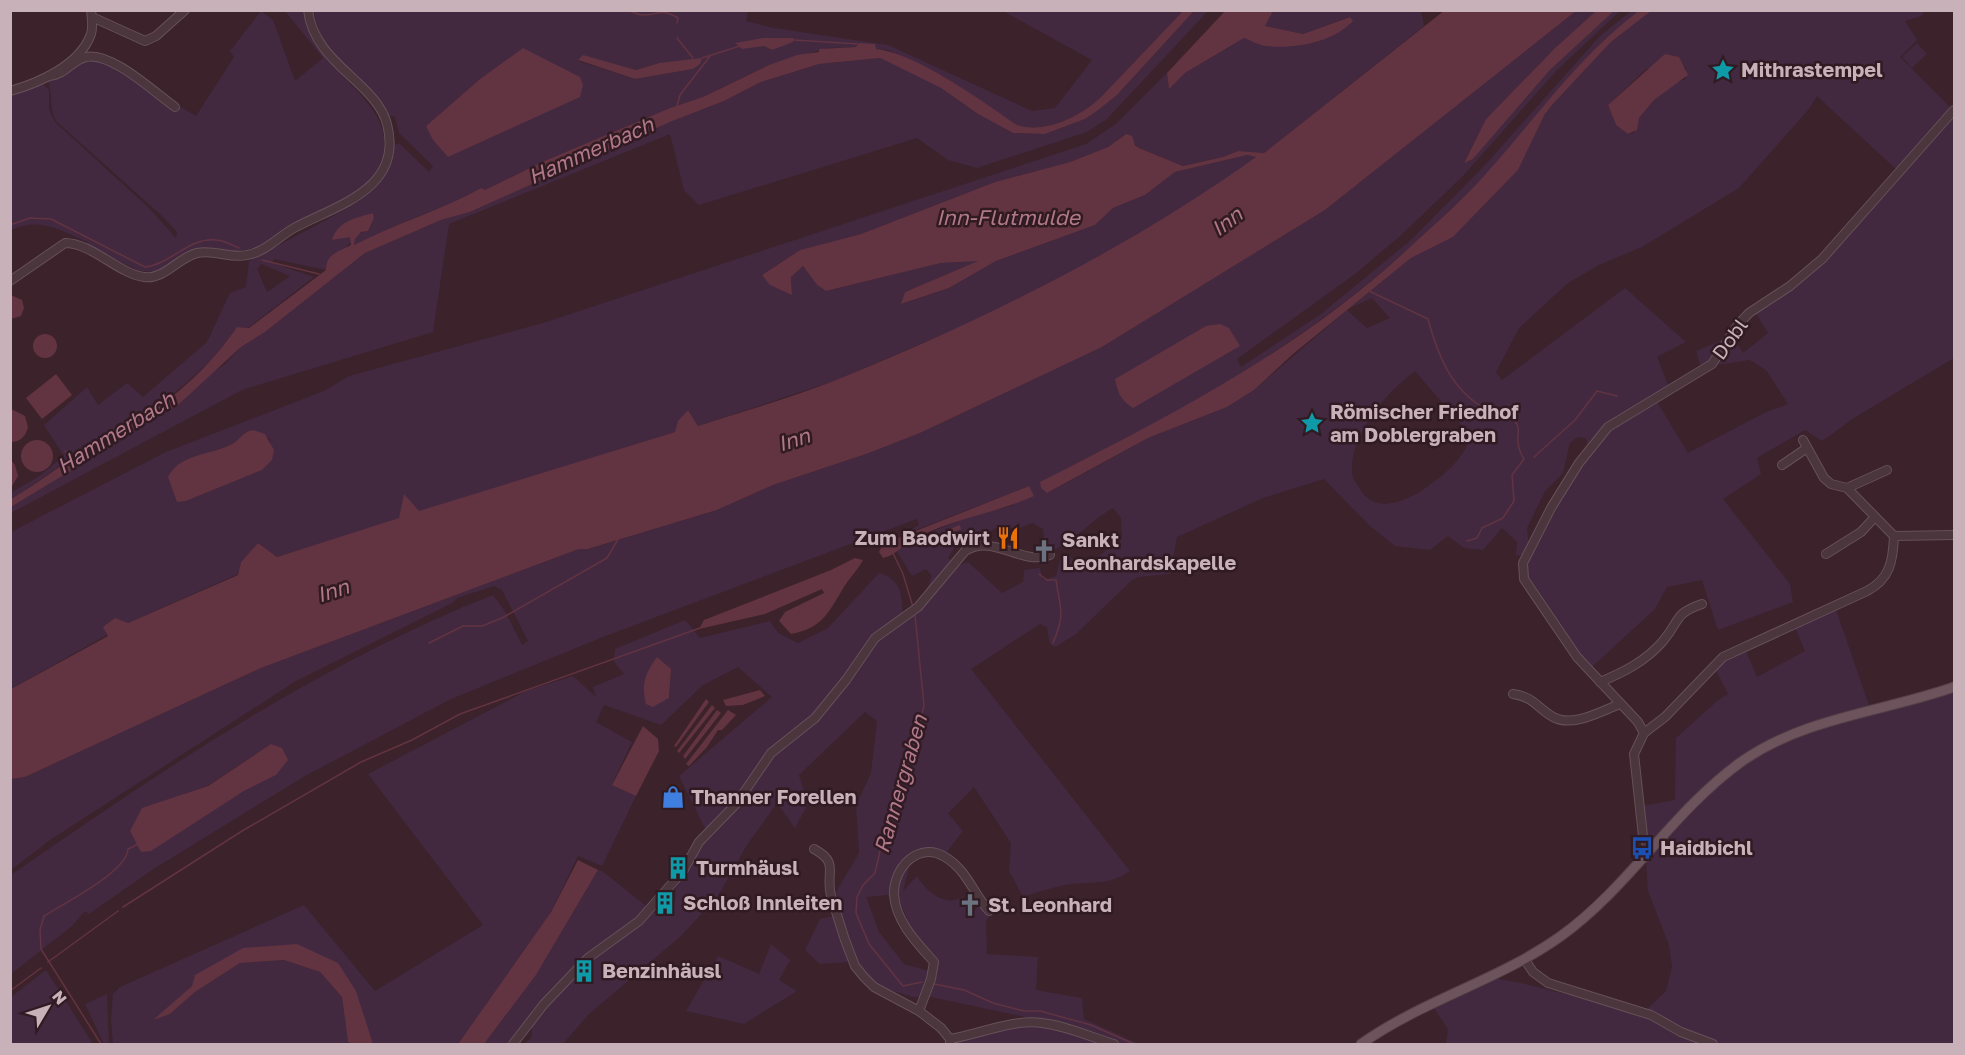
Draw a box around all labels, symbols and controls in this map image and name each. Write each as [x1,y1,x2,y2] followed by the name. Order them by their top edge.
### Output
[1710,57,1736,83] place icon: Mithrastempel
[1741,57,1883,81] place label: Mithrastempel
[524,110,658,189] water label: Hammerbach
[1206,200,1248,241] water label: Inn
[936,204,1082,230] water label: Inn-Flutmulde
[1706,313,1752,364] street label: Dobl
[52,385,180,479] water label: Hammerbach
[1330,399,1519,446] place label: Römischer Friedhof am Doblergraben
[1299,410,1325,436] place icon: Römischer Friedhof am Doblergraben
[774,421,814,456] water label: Inn
[855,525,990,549] place label: Zum Baodwirt
[995,525,1021,551] restaurant icon: Zum Baodwirt
[1062,527,1236,574] place label: Sankt Leonhardskapelle
[1031,538,1057,564] church icon: Sankt Leonhardskapelle
[313,572,353,607] water label: Inn
[868,711,932,856] water label: Rannergraben
[660,784,686,810] shop icon: Thanner Forellen
[691,784,857,808] place label: Thanner Forellen
[1629,835,1655,861] bus stop icon: Haidbichl
[1660,835,1753,859] place label: Haidbichl
[665,855,691,881] building icon: Turmhäusl
[696,855,799,879] place label: Turmhäusl
[652,890,678,916] building icon: Schloß Innleiten
[683,890,842,914] place label: Schloß Innleiten
[957,892,983,918] church icon: St. Leonhard
[988,892,1112,916] place label: St. Leonhard
[571,958,597,984] building icon: Benzinhäusl
[602,958,722,982] place label: Benzinhäusl
[18,977,78,1037] north arrow
[48,987,71,1009] text: N

